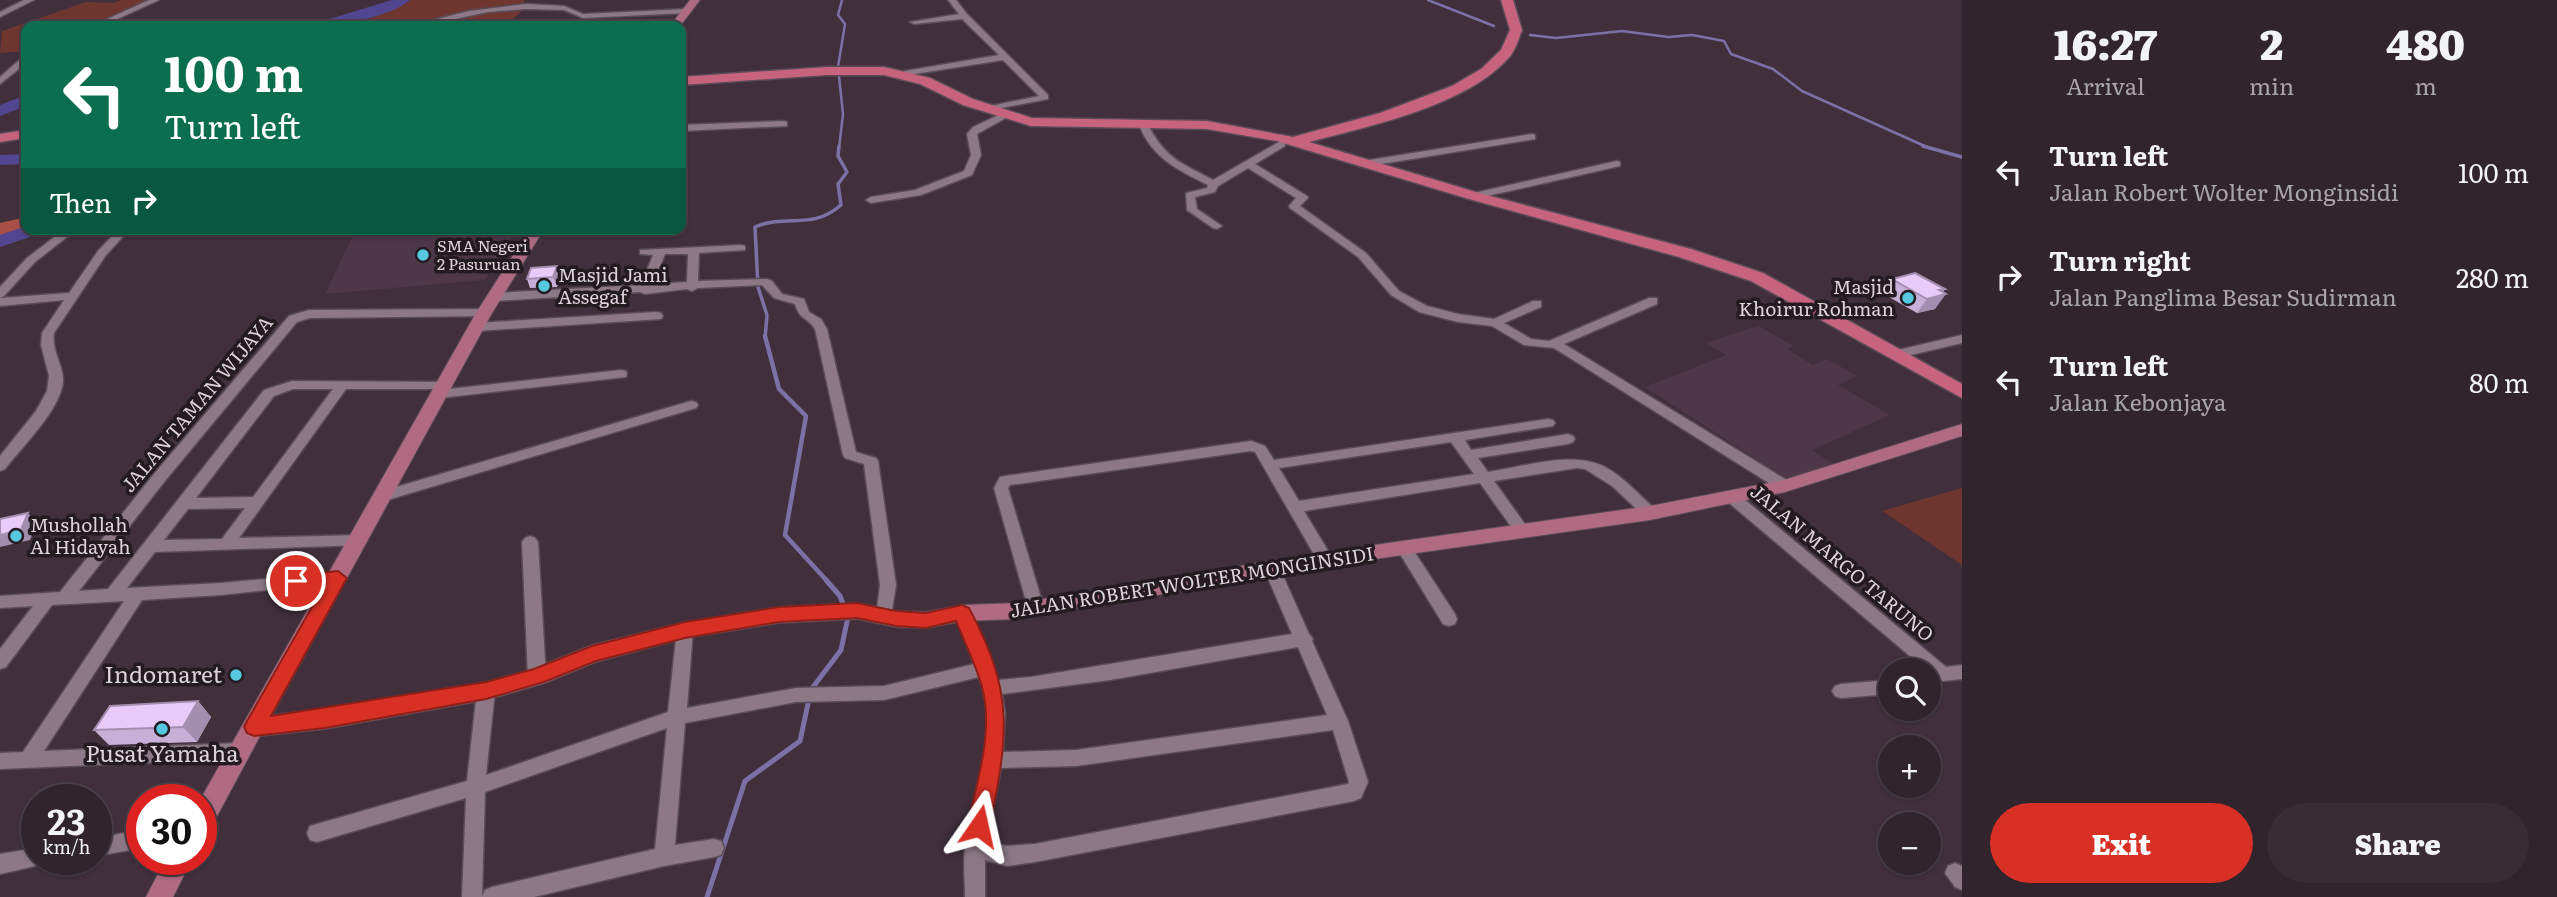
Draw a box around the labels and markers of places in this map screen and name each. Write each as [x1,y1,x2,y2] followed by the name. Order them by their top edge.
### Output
[437,233,528,275] place label: SMA Negeri 2 Pasuruan
[415,247,431,263] marker: SMA Negeri 2 Pasuruan
[558,260,668,310] place label: Masjid Jami Assegaf
[1738,272,1894,322] place label: Masjid Khoirur Rohman
[536,278,552,294] marker: Masjid Jami Assegaf
[1900,290,1916,306] marker: Masjid Khoirur Rohman
[30,510,131,560] place label: Mushollah Al Hidayah
[8,528,24,544] marker: Mushollah Al Hidayah
[266,551,326,611] pin
[104,656,223,690] place label: Indomaret
[228,667,244,683] marker: Indomaret
[154,721,170,737] marker: Pusat Yamaha
[85,735,239,769] place label: Pusat Yamaha

